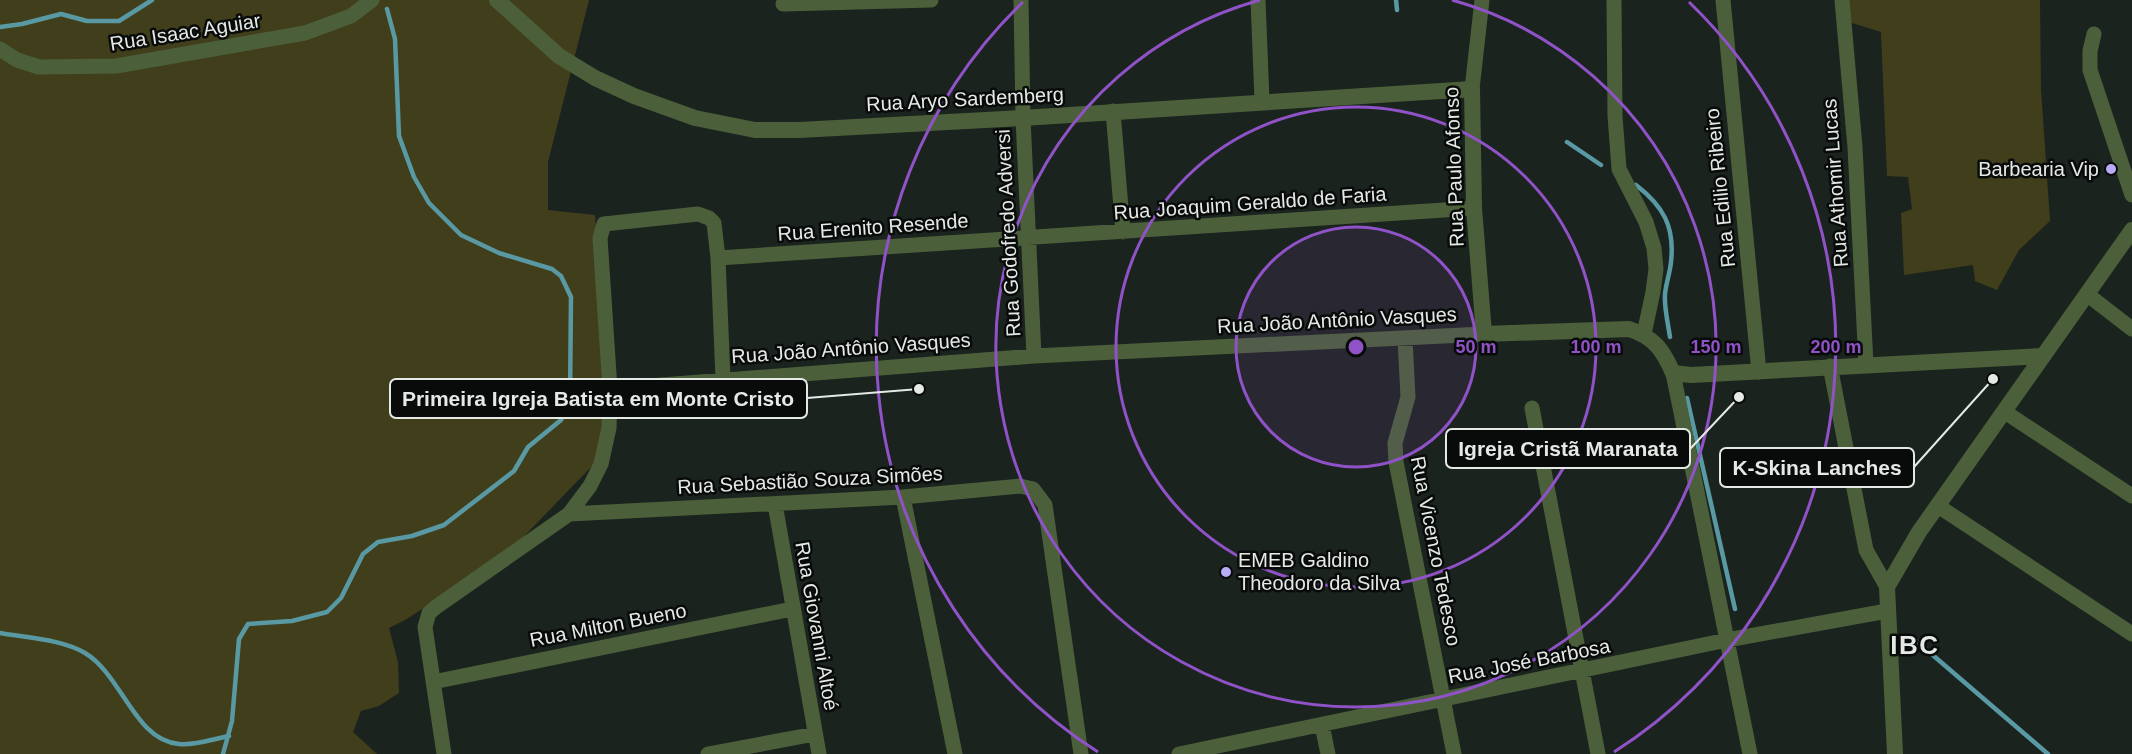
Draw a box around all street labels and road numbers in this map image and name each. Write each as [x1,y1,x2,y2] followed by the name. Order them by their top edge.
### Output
[108,9,262,55] street label: Rua Isaac Aguiar
[866,83,1064,115] street label: Rua Aryo Sardemberg
[1440,87,1468,247] street label: Rua Paulo Afonso
[1818,98,1852,268] street label: Rua Athomir Lucas
[1701,107,1739,269] street label: Rua Edilio Ribeiro
[992,129,1024,337] street label: Rua Godofredo Adversi
[1113,182,1388,224] street label: Rua Joaquim Geraldo de Faria
[777,209,969,245] street label: Rua Erenito Resende
[1217,303,1457,337] street label: Rua João Antônio Vasques
[731,329,971,367] street label: Rua João Antônio Vasques
[1407,454,1465,648] street label: Rua Vicenzo Tedesco
[677,462,943,498] street label: Rua Sebastião Souza Simões
[791,540,843,712] street label: Rua Giovanni Altoé
[528,599,688,651] street label: Rua Milton Bueno
[1446,634,1613,687] street label: Rua José Barbosa

